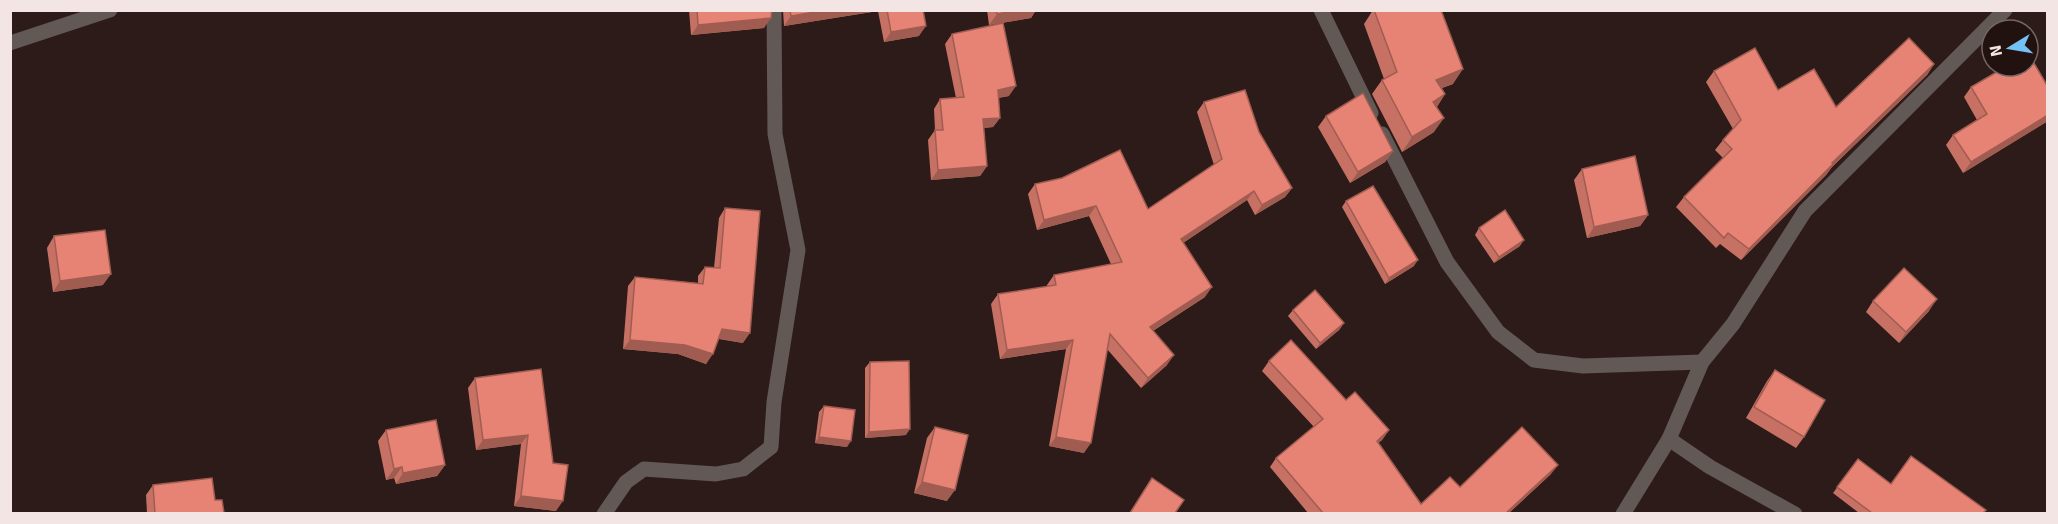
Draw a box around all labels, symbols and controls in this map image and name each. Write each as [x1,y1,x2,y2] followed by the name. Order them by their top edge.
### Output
[1980,18,2040,78] north arrow
[1985,43,2007,58] text: N

